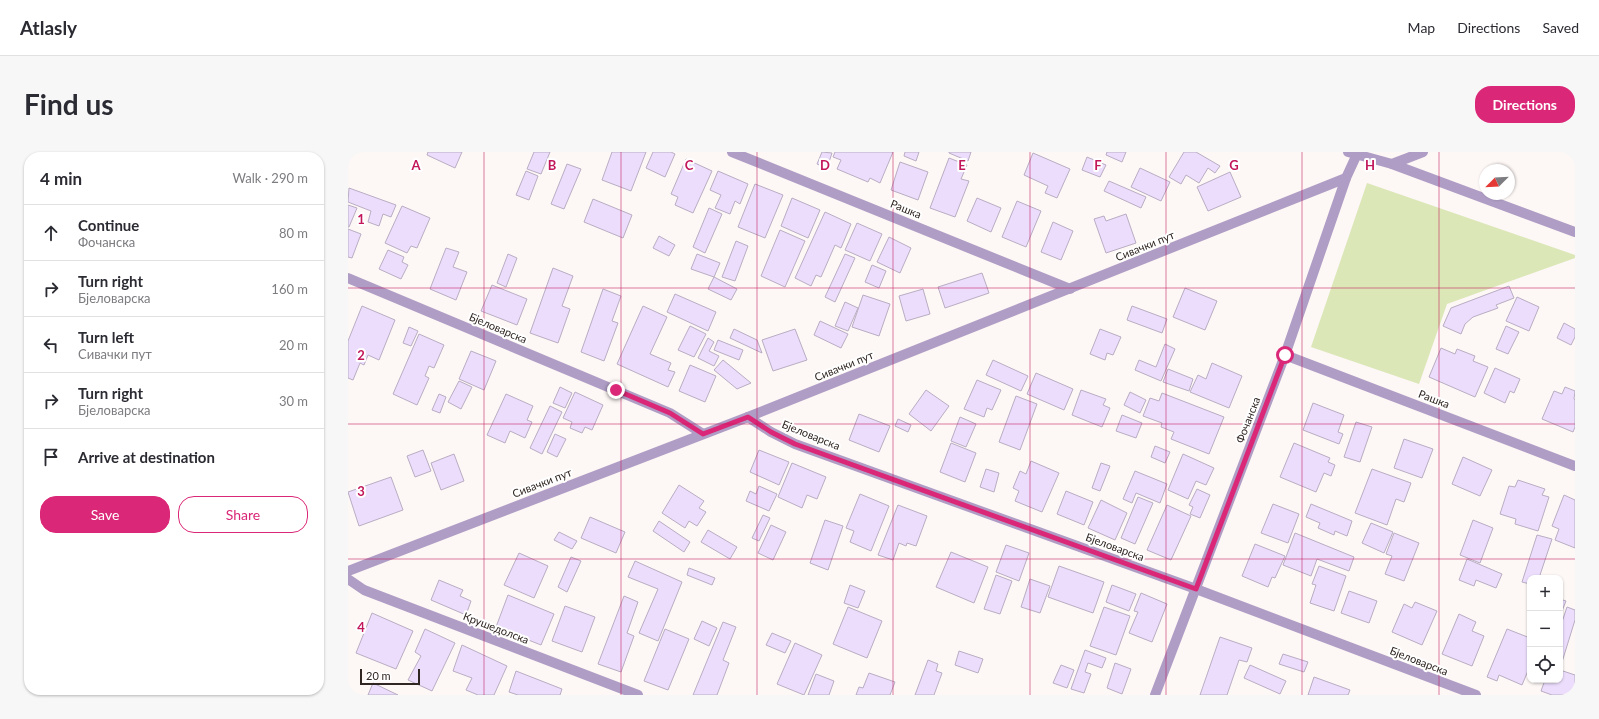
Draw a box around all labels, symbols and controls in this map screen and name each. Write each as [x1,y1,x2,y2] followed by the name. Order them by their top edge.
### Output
[20,16,77,39] text: Atlasly
[1408,19,1435,36] text: Map
[1457,19,1520,36] text: Directions
[1542,19,1579,36] text: Saved
[1475,86,1575,123] button: Directions
[24,87,114,121] text: Find us
[410,157,421,173] text: A
[548,157,557,173] text: B
[685,157,694,173] text: C
[820,157,830,173] text: D
[958,157,966,173] text: E
[1094,157,1102,173] text: F
[1229,157,1239,173] text: G
[1365,157,1375,173] text: H
[1479,164,1515,200] north arrow
[40,168,82,189] text: 4 min
[232,170,308,186] text: Walk · 290 m
[889,196,924,221] street label: Рашка
[357,211,365,227] text: 1
[78,216,139,234] text: Continue
[40,222,62,244] icon: ahead
[279,225,308,241] text: 80 m
[1113,228,1177,263] street label: Сивачки пут
[78,234,135,250] text: Фочанска
[78,272,143,290] text: Turn right
[40,278,62,300] icon: right
[271,281,308,297] text: 160 m
[78,290,151,306] text: Бјеловарска
[467,310,529,346] street label: Бјеловарска
[78,328,134,346] text: Turn left
[40,334,62,356] icon: left
[279,337,308,353] text: 20 m
[78,346,152,362] text: Сивачки пут
[1276,346,1294,364] route start
[357,347,365,363] text: 2
[812,348,876,383] street label: Сивачки пут
[607,381,625,399] route end
[78,384,143,402] text: Turn right
[1417,387,1451,410] street label: Рашка
[40,390,62,412] icon: right
[279,393,308,409] text: 30 m
[1233,395,1262,445] street label: Фочанска
[78,402,151,418] text: Бјеловарска
[780,417,842,452] street label: Бјеловарска
[40,446,62,468] icon: arrive
[78,448,215,466] text: Arrive at destination
[510,465,574,500] street label: Сивачки пут
[357,483,365,499] text: 3
[40,496,170,533] button: Save
[178,496,308,533] button: Share
[1084,530,1146,563] street label: Бјеловарска
[1527,575,1563,683] map controls
[1527,575,1563,611] button: +
[461,609,531,646] street label: Крушедолска
[1527,611,1563,647] button: −
[357,619,365,635] text: 4
[1388,643,1450,678] street label: Бјеловарска
[1527,647,1563,683] button: locate
[360,667,420,686] scale bar
[366,669,391,682] text: 20 m

